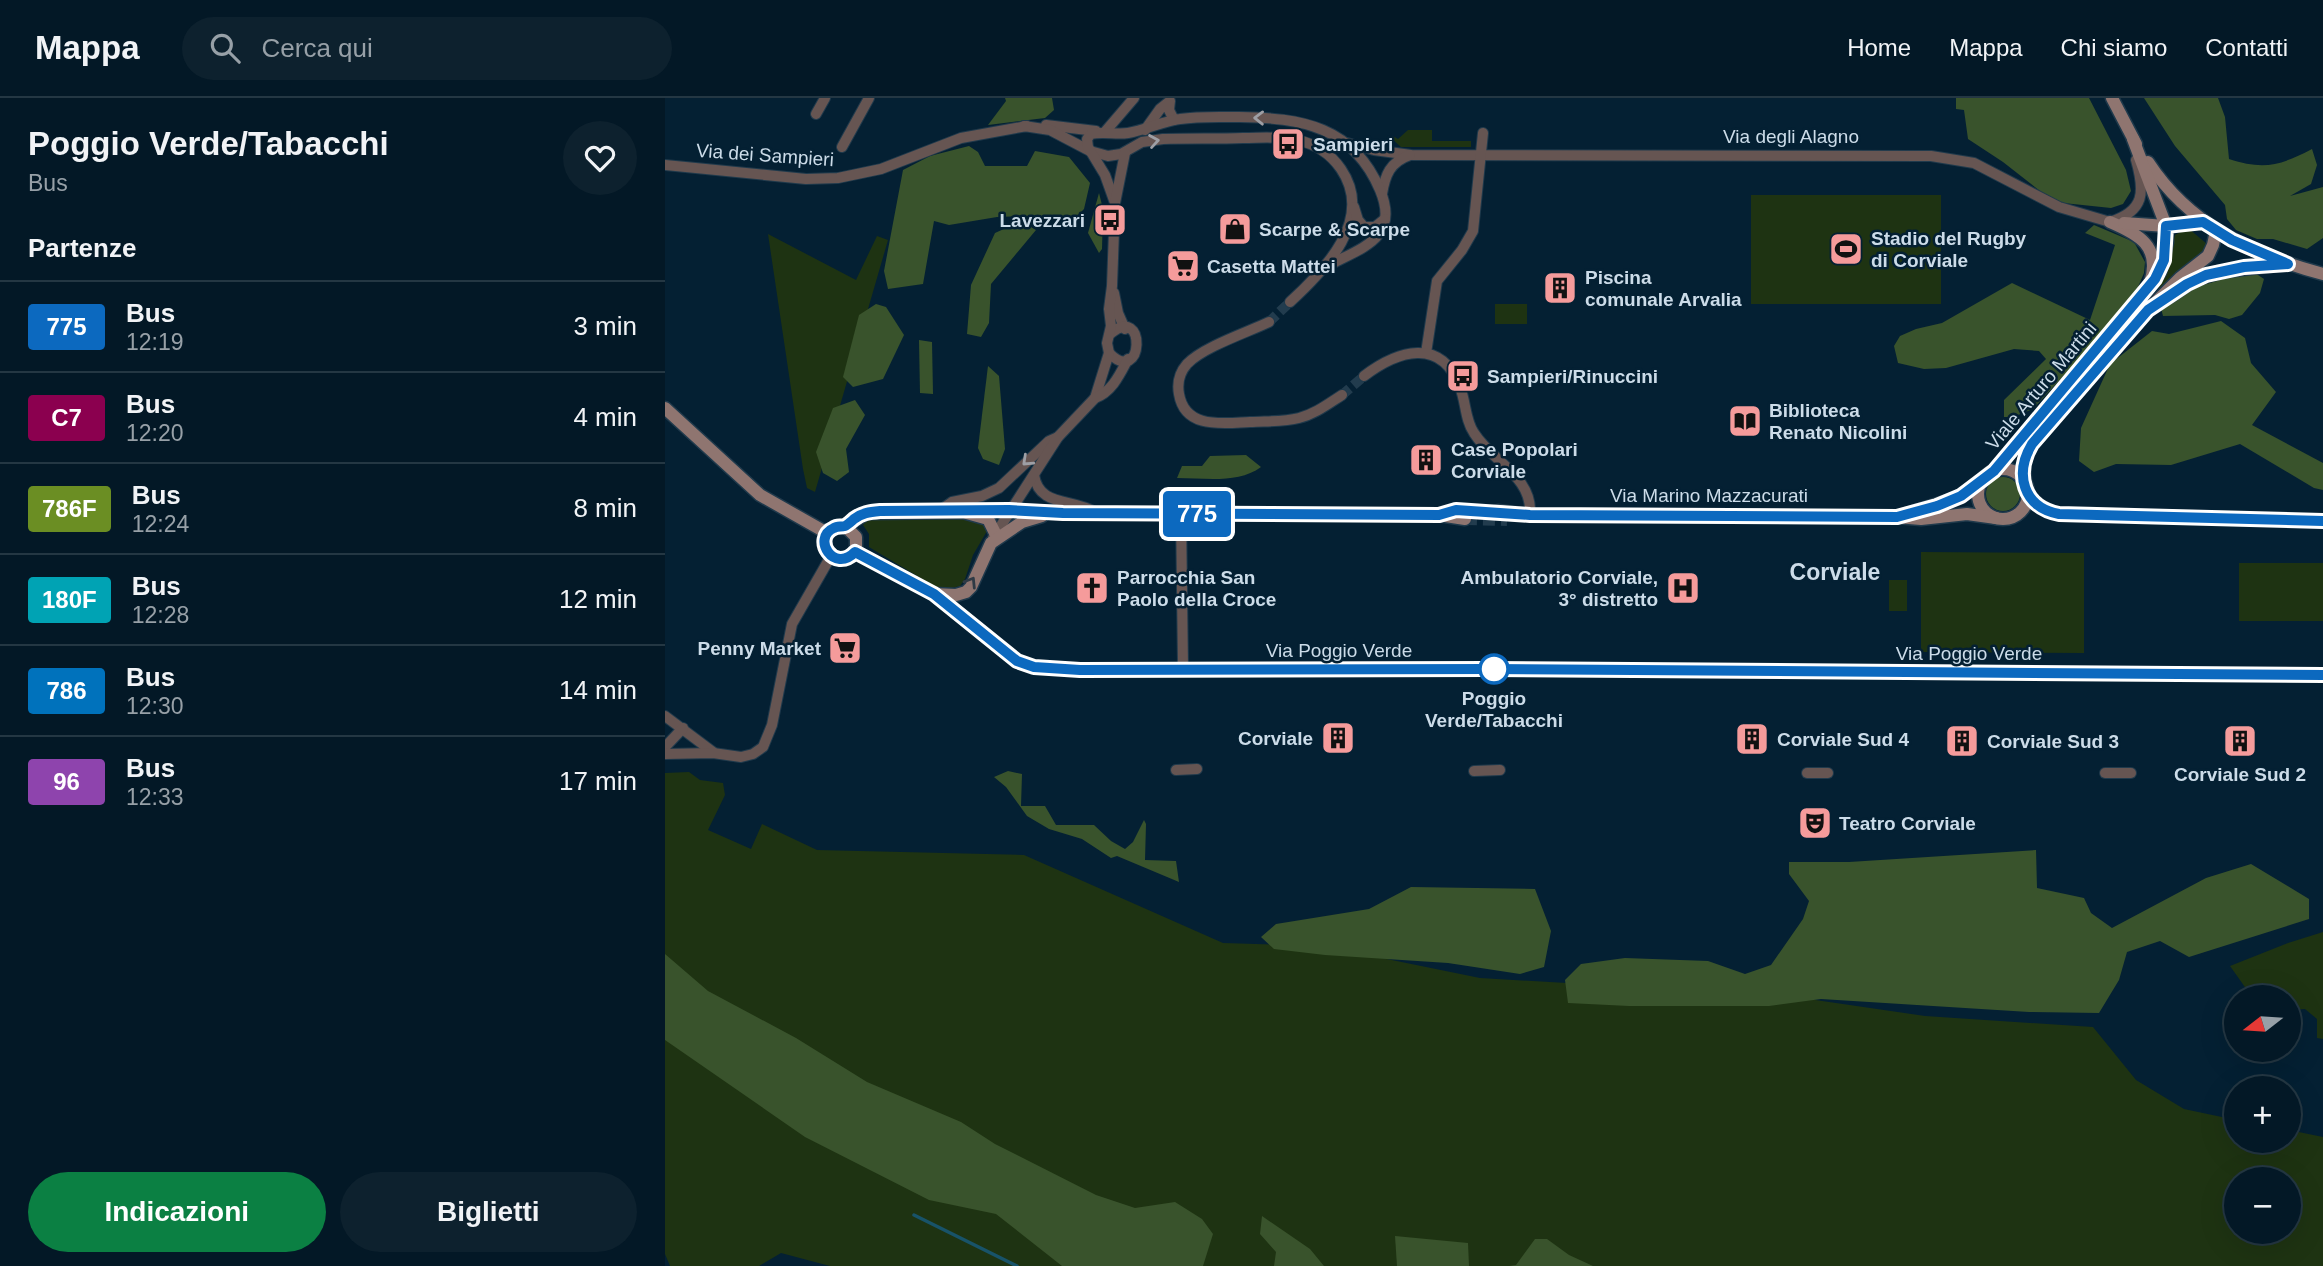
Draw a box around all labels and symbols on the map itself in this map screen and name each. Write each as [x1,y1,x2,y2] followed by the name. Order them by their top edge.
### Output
[1254,110,1265,125] one-way arrow
[1269,125,1307,163] bus stop icon: Sampieri
[1723,126,1859,147] street label: Via degli Alagno
[1148,134,1160,149] one-way arrow
[1313,134,1393,155] place label: Sampieri
[695,140,835,170] street label: Via dei Sampieri
[1091,201,1129,239] bus stop icon: Lavezzari
[999,210,1085,231] place label: Lavezzari
[1216,210,1254,248] shop icon: Scarpe & Scarpe
[1259,219,1410,240] place label: Scarpe & Scarpe
[1871,228,2027,271] place label: Stadio del Rugby di Corviale
[1827,230,1865,268] sports icon: Stadio del Rugby di Corviale
[1164,247,1202,285] supermarket icon: Casetta Mattei
[1207,256,1336,277] place label: Casetta Mattei
[1585,267,1742,310] place label: Piscina comunale Arvalia
[1541,269,1579,307] building icon: Piscina comunale Arvalia
[1981,318,2101,454] street label: Viale Arturo Martini
[1444,357,1482,395] bus stop icon: Sampieri/Rinuccini
[1487,366,1658,387] place label: Sampieri/Rinuccini
[1769,400,1907,443] place label: Biblioteca Renato Nicolini
[1726,402,1764,440] library icon: Biblioteca Renato Nicolini
[1451,439,1578,482] place label: Case Popolari Corviale
[1407,441,1445,479] building icon: Case Popolari Corviale
[1022,452,1035,465] one-way arrow
[1610,485,1808,506] street label: Via Marino Mazzacurati
[1157,491,1237,537] line badge: 775
[1790,559,1880,585] district label: Corviale
[1117,567,1276,610] place label: Parrocchia San Paolo della Croce
[1461,567,1658,610] place label: Ambulatorio Corviale, 3° distretto
[1073,569,1111,607] church icon: Parrocchia San Paolo della Croce
[1664,569,1702,607] hospital icon: Ambulatorio Corviale, 3° distretto
[963,577,976,590] one-way arrow
[826,629,864,667] supermarket icon: Penny Market
[697,638,822,659] place label: Penny Market
[1266,640,1412,661] street label: Via Poggio Verde
[1896,643,2042,664] street label: Via Poggio Verde
[1479,654,1509,684] marker: Poggio Verde/Tabacchi
[1425,688,1563,731] place label: Poggio Verde/Tabacchi
[1319,719,1357,757] building icon: Corviale
[1733,720,1771,758] building icon: Corviale Sud 4
[1943,722,1981,760] building icon: Corviale Sud 3
[2221,722,2259,760] building icon: Corviale Sud 2
[1238,728,1313,749] place label: Corviale
[1777,729,1909,750] place label: Corviale Sud 4
[1987,731,2119,752] place label: Corviale Sud 3
[2174,764,2306,785] place label: Corviale Sud 2
[1796,804,1834,842] theatre icon: Teatro Corviale
[1839,813,1976,834] place label: Teatro Corviale
[2224,985,2301,1062] north arrow

